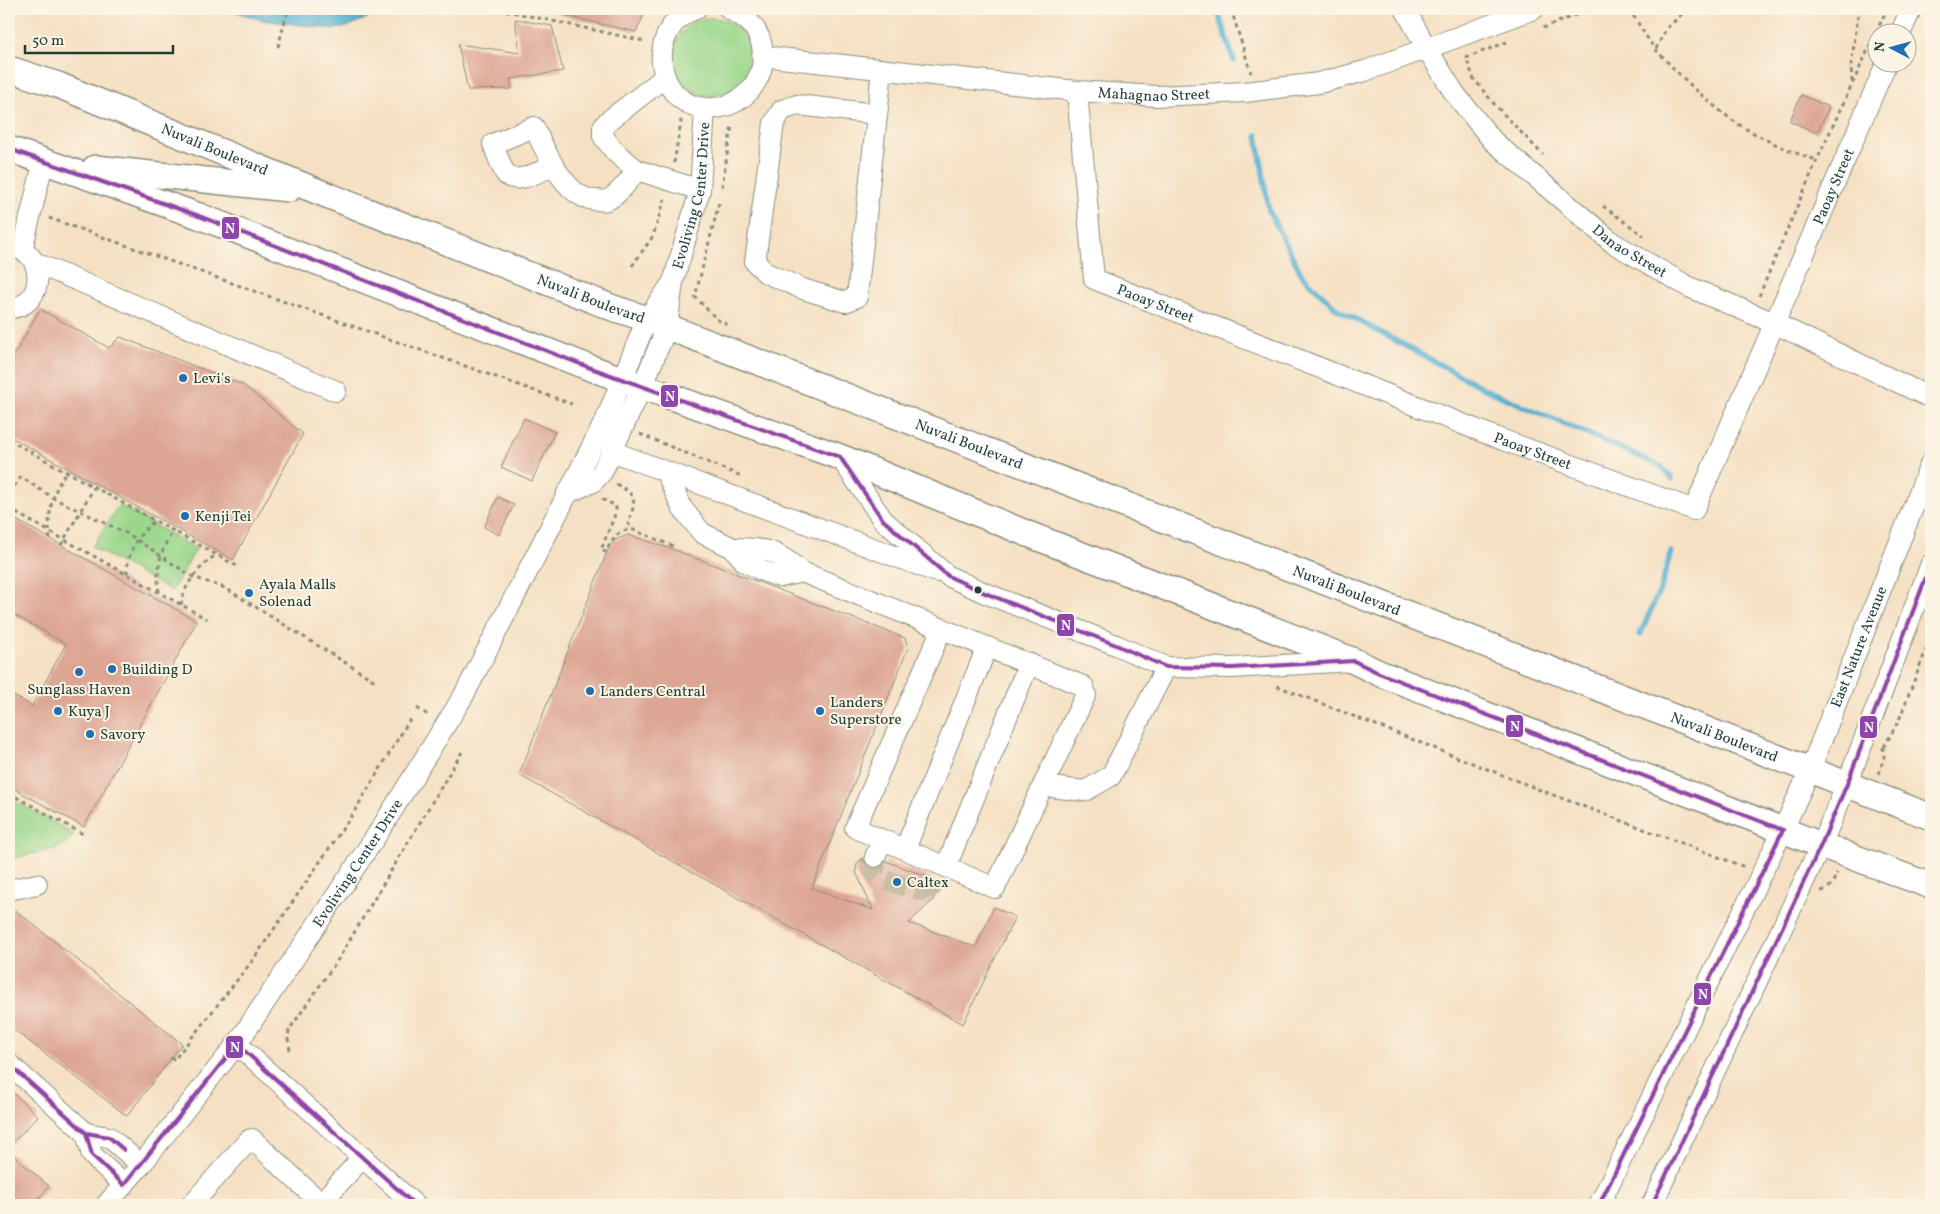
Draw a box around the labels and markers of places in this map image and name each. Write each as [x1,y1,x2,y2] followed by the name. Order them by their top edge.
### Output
[193,369,231,390] place label: Levi's
[177,372,189,384] marker: Levi's
[195,507,251,528] place label: Kenji Tei
[179,510,191,522] marker: Kenji Tei
[259,575,336,613] place label: Ayala Malls Solenad
[973,585,983,595] unlabelled marker
[243,587,255,599] marker: Ayala Malls Solenad
[122,660,192,681] place label: Building D
[106,663,118,675] marker: Building D
[73,666,85,678] marker: Sunglass Haven
[27,680,131,701] place label: Sunglass Haven
[600,682,705,703] place label: Landers Central
[584,685,596,697] marker: Landers Central
[830,693,902,731] place label: Landers Superstore
[68,702,110,723] place label: Kuya J
[52,705,64,717] marker: Kuya J
[814,705,826,717] marker: Landers Superstore
[100,725,145,746] place label: Savory
[84,728,96,740] marker: Savory
[907,873,949,894] place label: Caltex
[891,876,903,888] marker: Caltex

